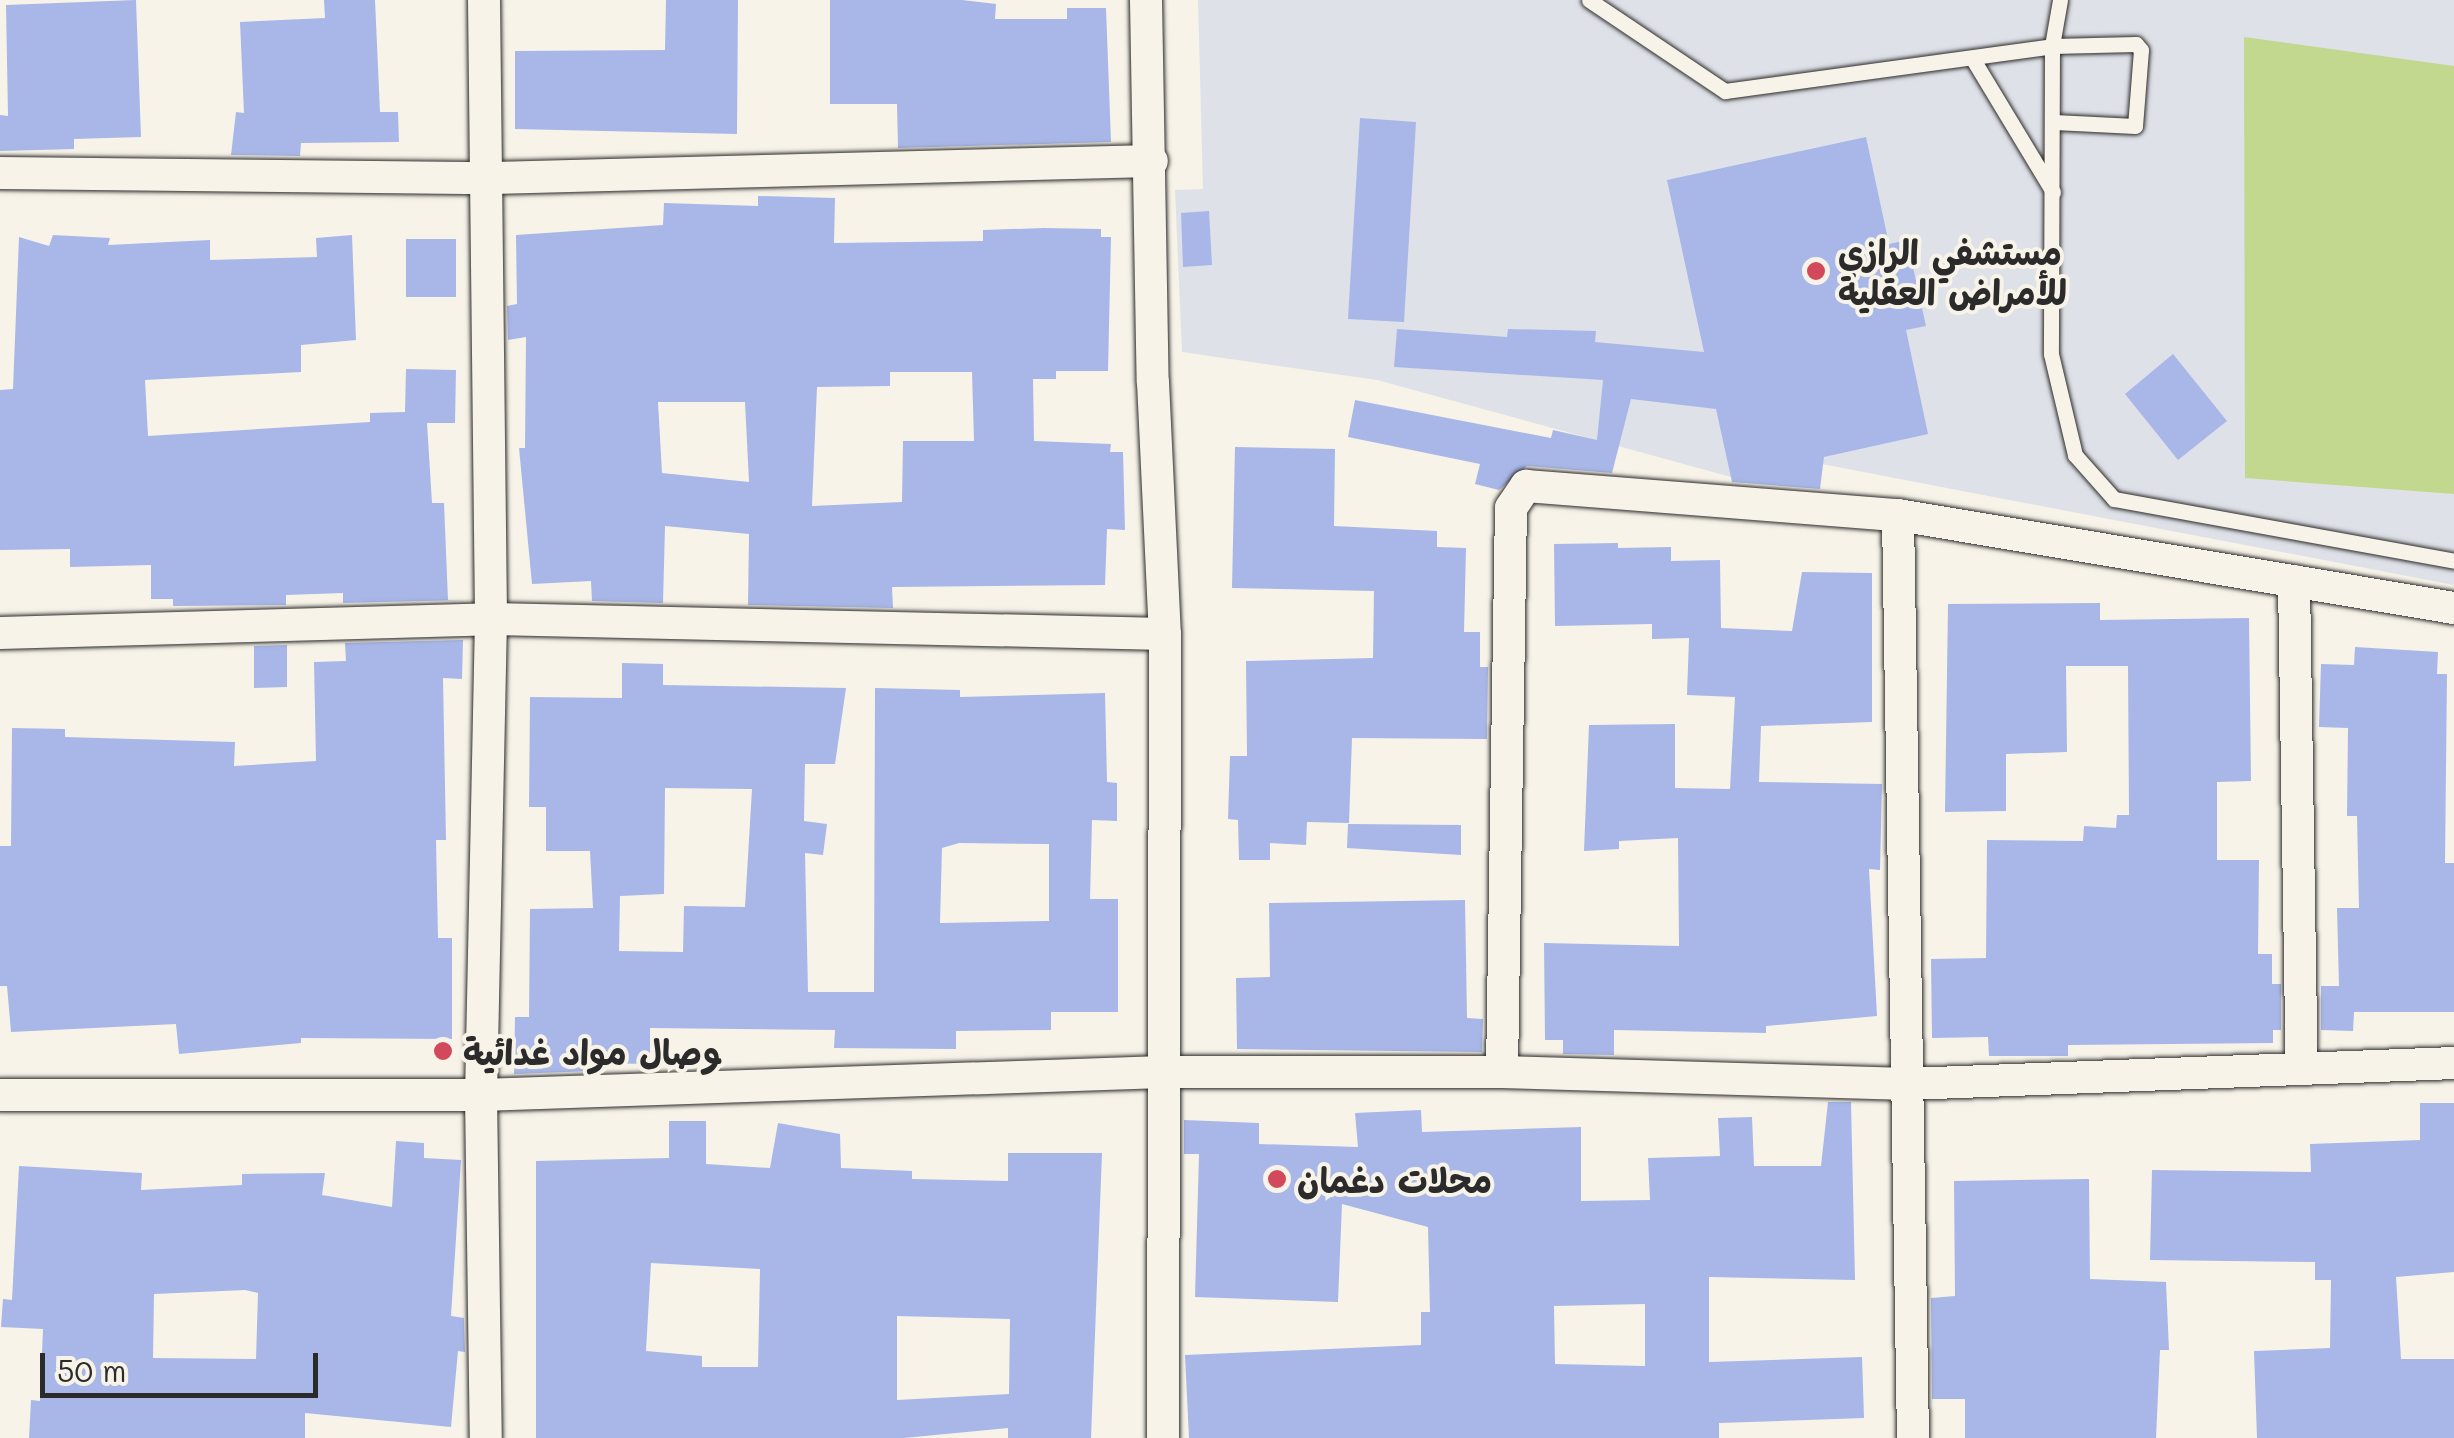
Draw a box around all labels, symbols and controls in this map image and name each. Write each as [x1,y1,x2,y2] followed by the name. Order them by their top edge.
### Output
[1838,230,2067,312] place label: مستشفي الرازي للأمراض العقلية
[1803,258,1829,284] marker: مستشفي الرازي للأمراض العقلية
[463,1030,723,1072] place label: وصال مواد غدائية
[432,1040,454,1062] marker: وصال مواد غدائية
[1297,1158,1492,1200] place label: محلات دغمان
[1266,1168,1288,1190] marker: محلات دغمان
[45,1333,322,1395] scale bar
[57,1350,127,1390] text: 50 m

